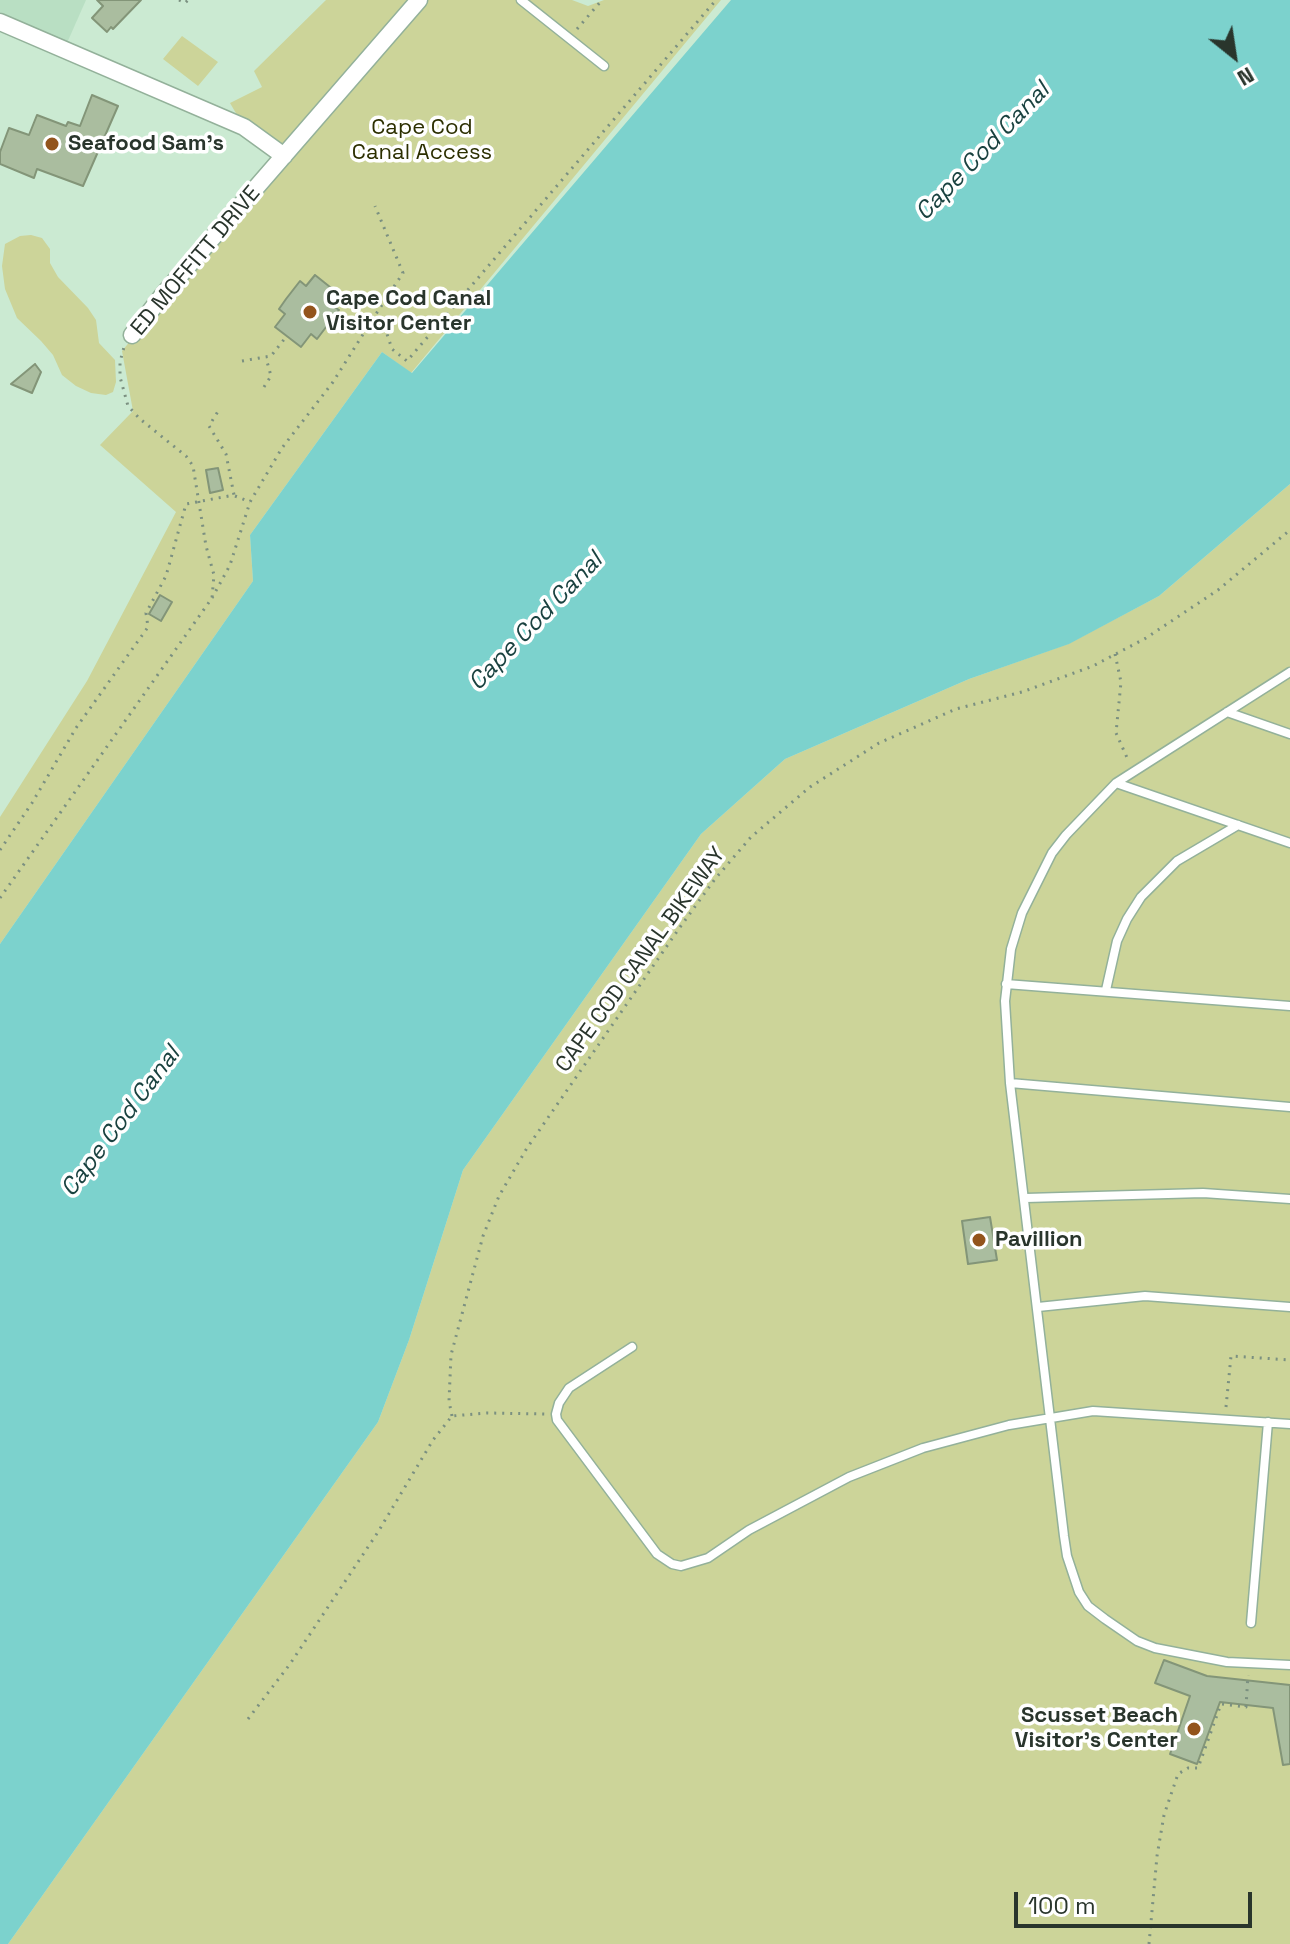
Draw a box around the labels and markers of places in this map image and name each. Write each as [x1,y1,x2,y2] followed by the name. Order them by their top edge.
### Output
[68,131,224,157] place label: Seafood Sam's
[43,135,61,153] marker: Seafood Sam's
[326,286,491,338] place label: Cape Cod Canal Visitor Center
[301,303,319,321] marker: Cape Cod Canal Visitor Center
[995,1227,1083,1253] place label: Pavillion
[970,1231,988,1249] marker: Pavillion
[1015,1703,1178,1754] place label: Scusset Beach Visitor's Center
[1185,1720,1203,1738] marker: Scusset Beach Visitor's Center

